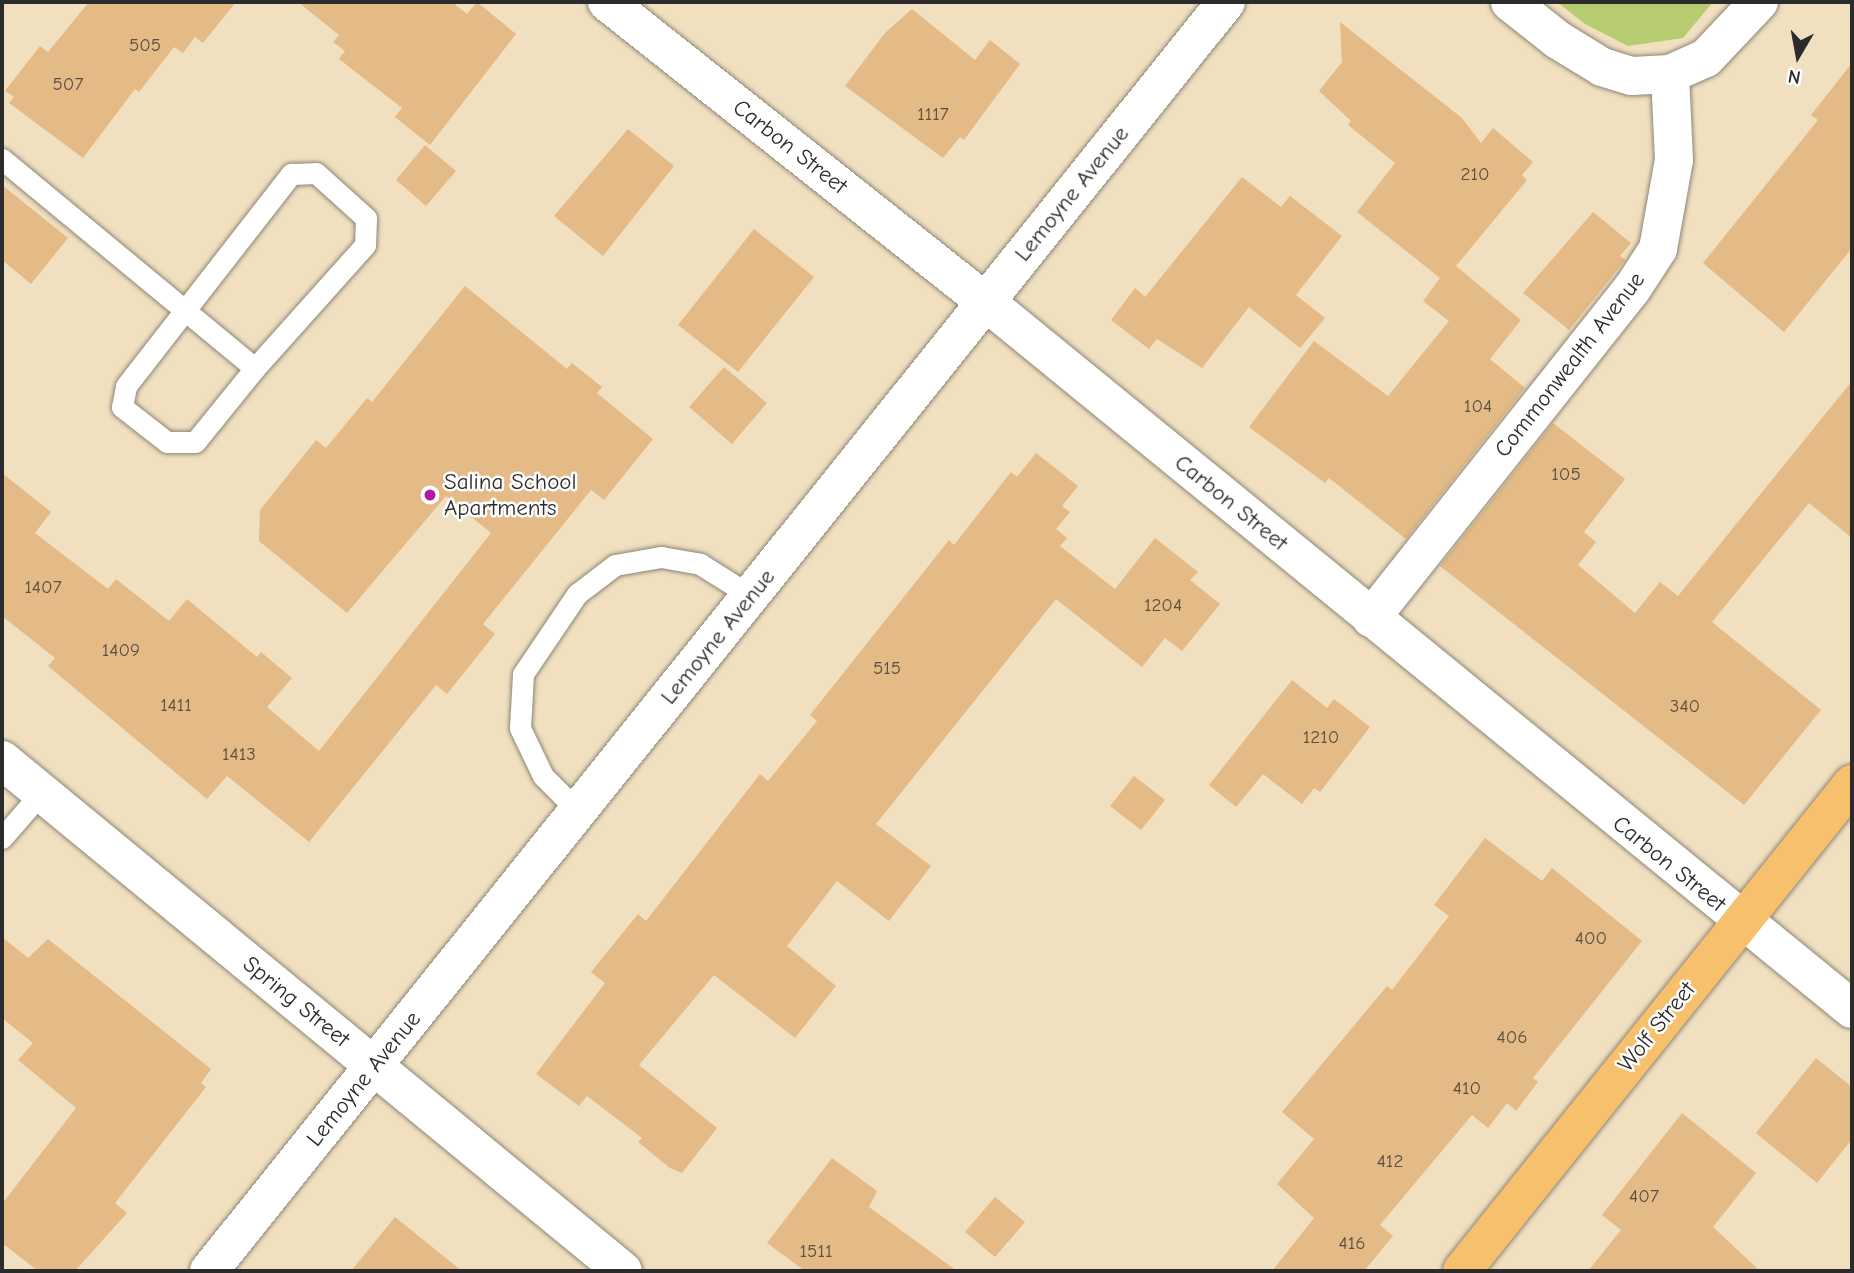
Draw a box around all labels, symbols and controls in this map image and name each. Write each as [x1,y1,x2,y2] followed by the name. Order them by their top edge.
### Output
[1763,21,1833,91] north arrow
[129,35,161,57] house number: 505
[1786,65,1802,89] text: N
[53,74,83,96] house number: 507
[727,94,853,200] street label: Carbon Street
[917,104,949,126] house number: 1117
[1009,121,1135,267] street label: Lemoyne Avenue
[1460,164,1490,186] house number: 210
[1489,267,1651,463] street label: Commonwealth Avenue
[1464,396,1492,418] house number: 104
[1169,449,1293,557] street label: Carbon Street
[1551,464,1581,486] house number: 105
[444,468,577,522] place label: Salina School Apartments
[422,487,438,503] marker: Salina School Apartments
[655,564,781,710] street label: Lemoyne Avenue
[24,577,62,599] house number: 1407
[1144,595,1182,617] house number: 1204
[102,640,140,662] house number: 1409
[873,658,901,680] house number: 515
[160,695,192,717] house number: 1411
[1670,696,1700,718] house number: 340
[1303,727,1339,749] house number: 1210
[222,744,256,766] house number: 1413
[1607,810,1731,918] street label: Carbon Street
[1575,928,1607,950] house number: 400
[237,951,355,1053] street label: Spring Street
[1612,976,1702,1078] street label: Wolf Street
[301,1006,427,1152] street label: Lemoyne Avenue
[1496,1027,1528,1049] house number: 406
[1453,1078,1481,1100] house number: 410
[1377,1151,1403,1173] house number: 412
[1629,1186,1659,1208] house number: 407
[1338,1233,1366,1255] house number: 416
[800,1241,832,1263] house number: 1511

